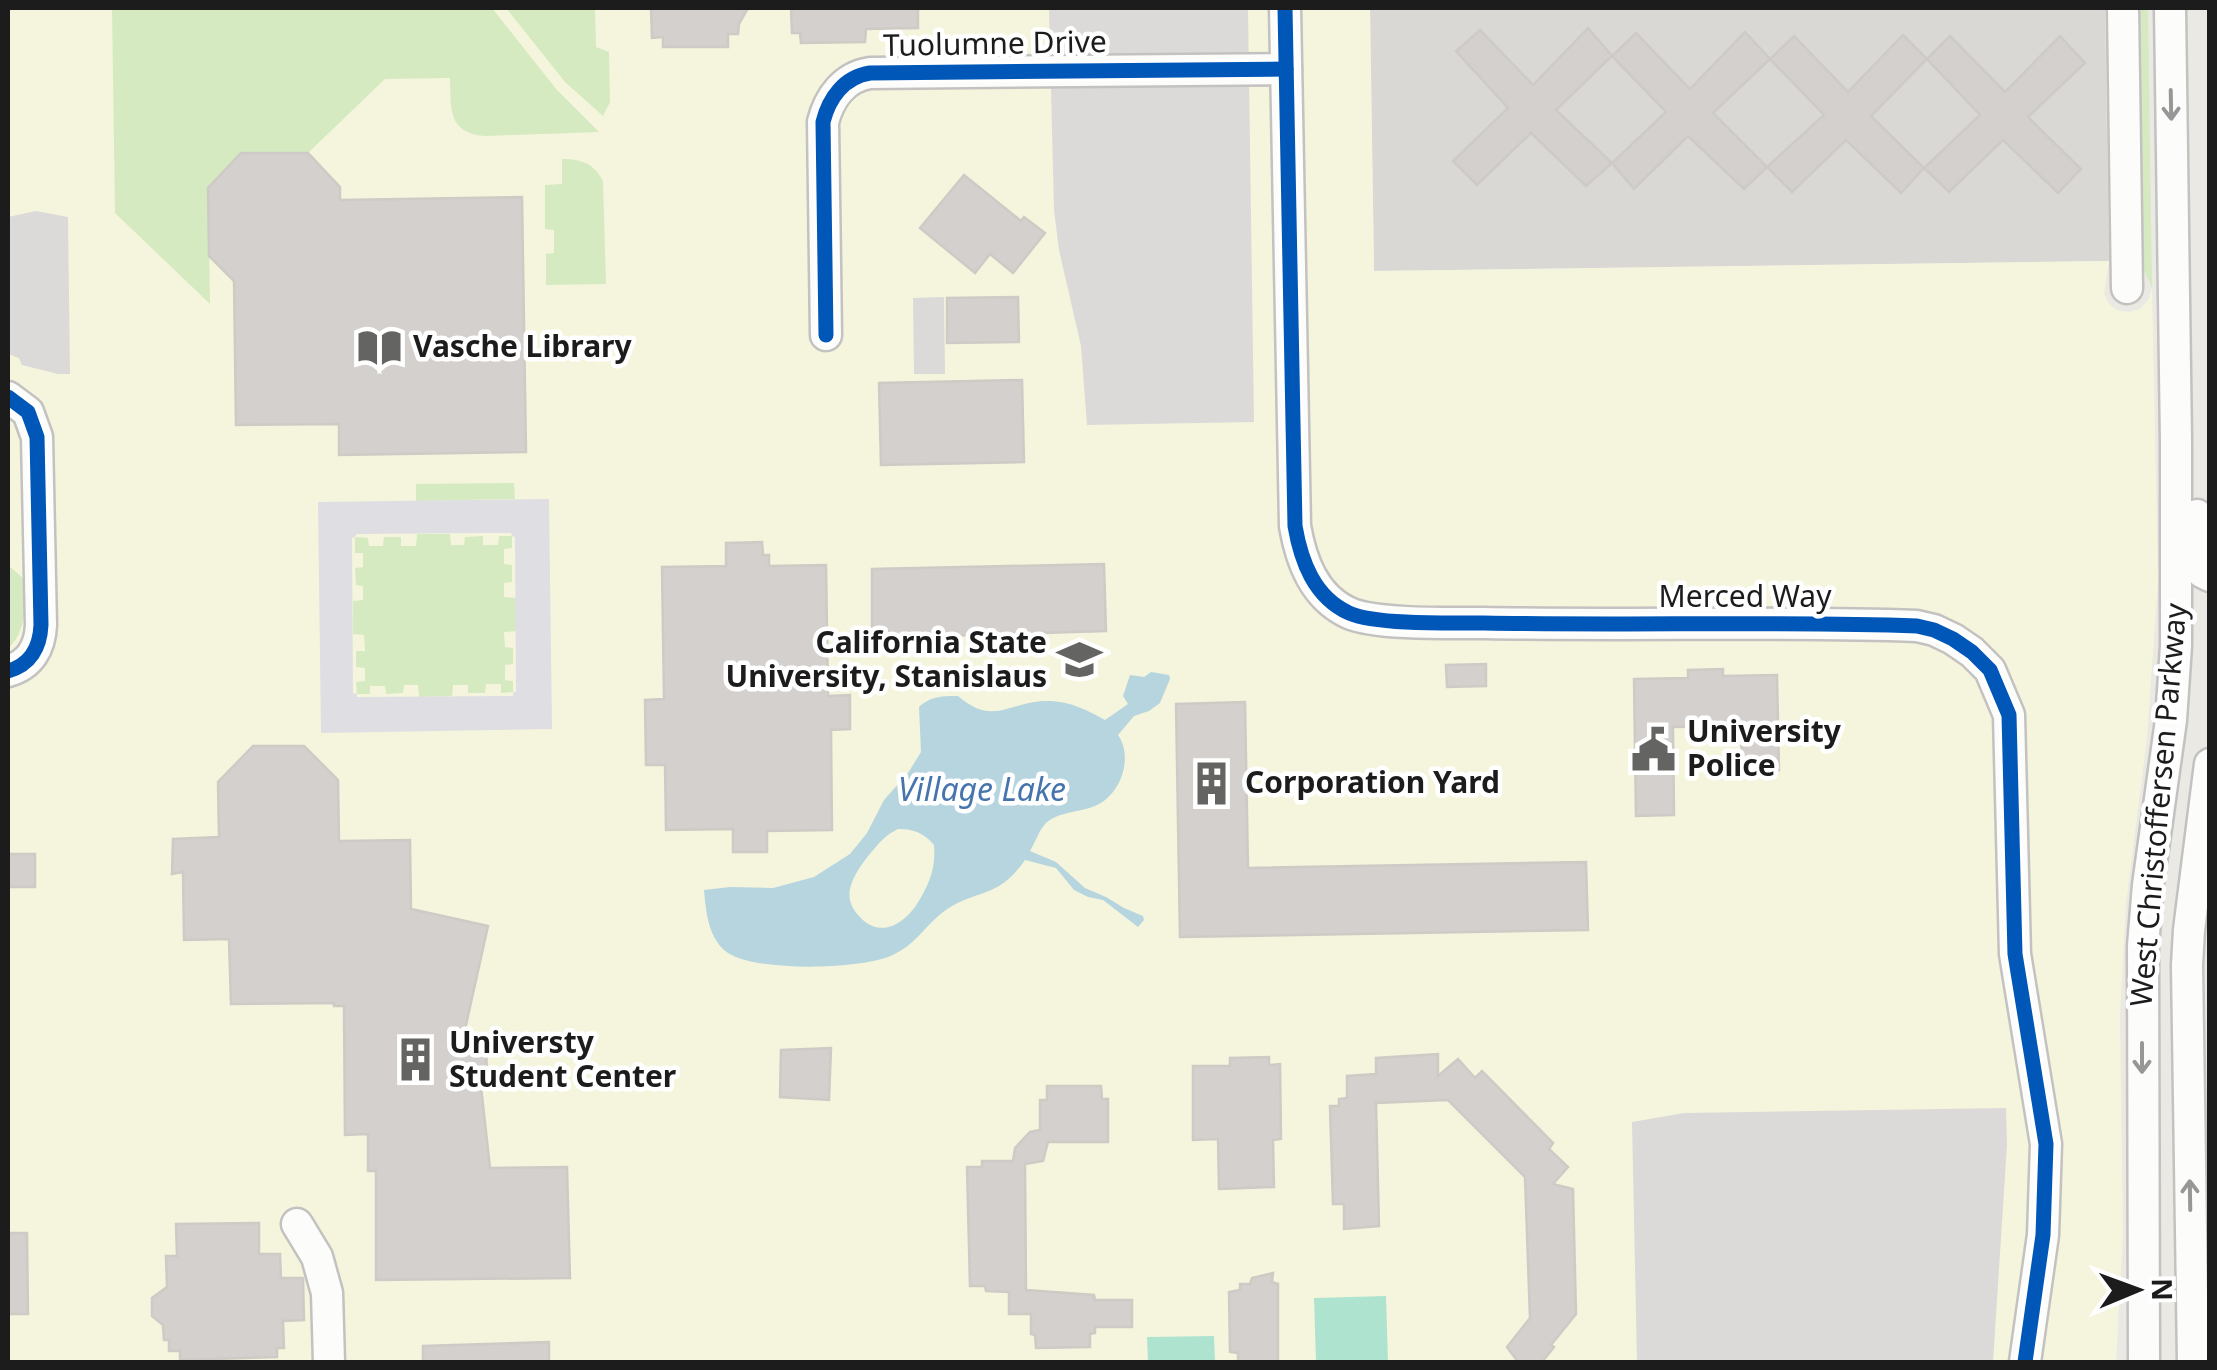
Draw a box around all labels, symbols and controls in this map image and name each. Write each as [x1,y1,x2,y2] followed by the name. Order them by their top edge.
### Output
[883,20,1107,65] street label: Tuolumne Drive
[2162,88,2180,120] one-way arrow
[356,323,404,371] library icon: Vasche Library
[413,325,633,366] place label: Vasche Library
[1659,575,1832,616] street label: Merced Way
[2119,601,2196,1008] street label: West Christoffersen Parkway
[726,621,1047,696] place label: California State University, Stanislaus
[1056,636,1104,684] school or university icon: California State University, Stanislaus
[1687,710,1842,785] place label: University Police
[1630,725,1678,773] public building icon: University Police
[1188,759,1236,807] building icon: Corporation Yard
[1245,761,1500,802] place label: Corporation Yard
[898,767,1066,810] water label: Village Lake
[449,1021,677,1096] place label: Universty Student Center
[392,1036,440,1084] building icon: Universty Student Center
[2132,1040,2152,1073] one-way arrow
[2181,1180,2200,1212] one-way arrow
[2087,1240,2187,1340] north arrow
[2144,1278,2182,1301] text: N

